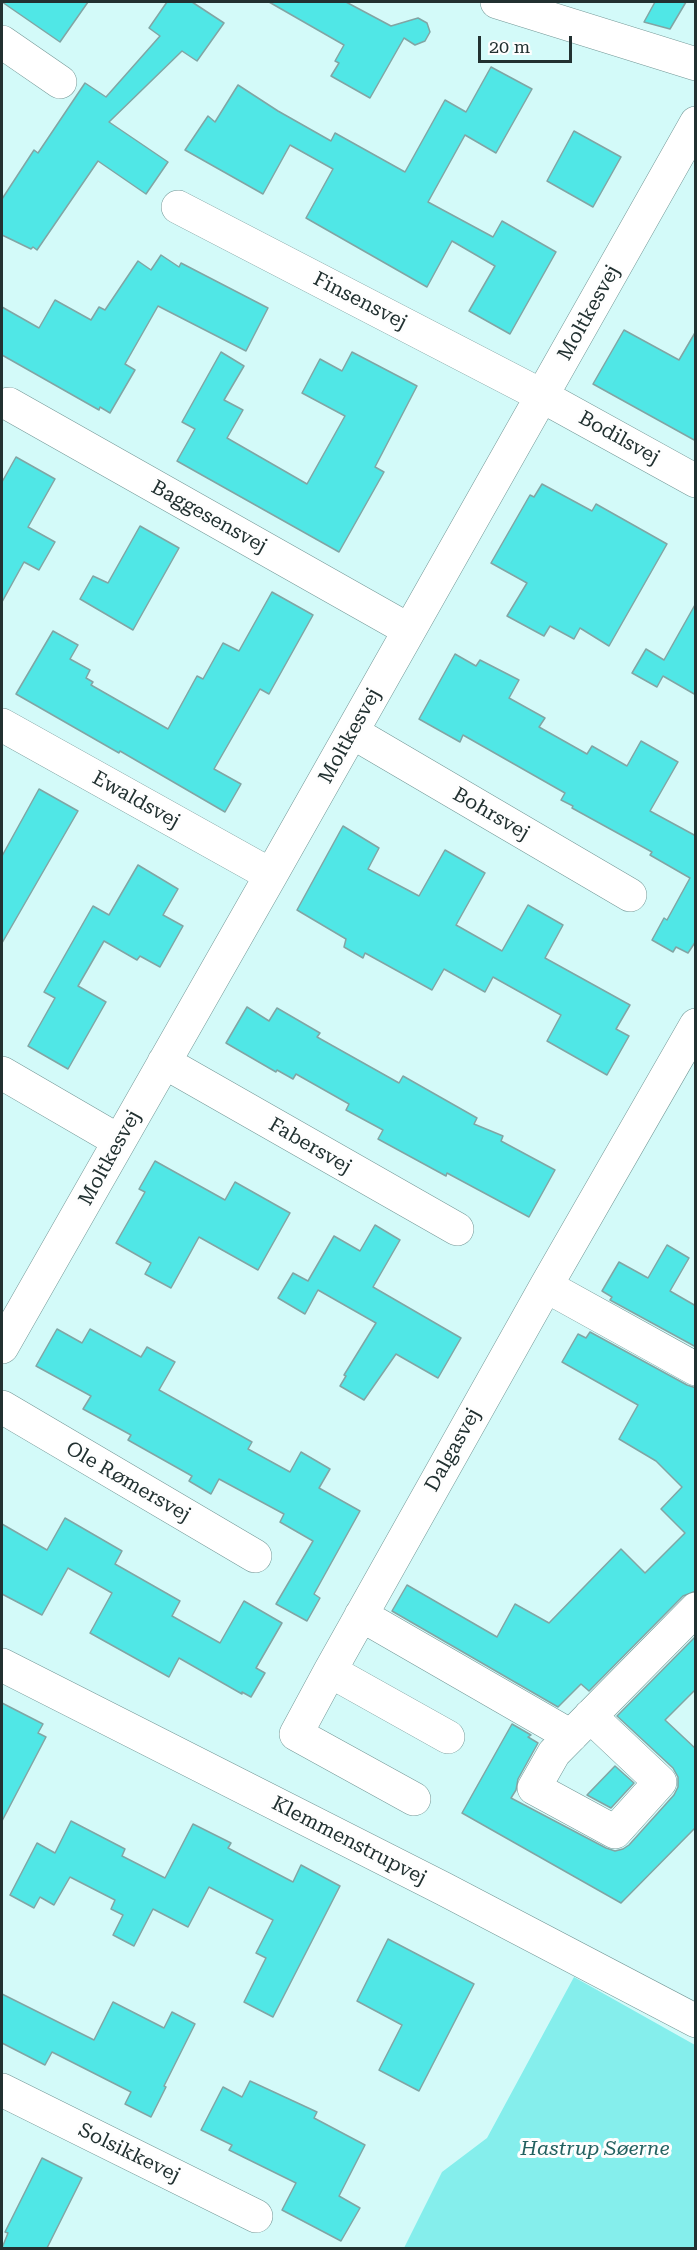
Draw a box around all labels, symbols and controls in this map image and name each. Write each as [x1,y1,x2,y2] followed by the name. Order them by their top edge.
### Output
[481,24,576,62] scale bar
[489,36,530,57] text: 20 m
[553,261,625,365] street label: Moltkesvej
[309,267,411,335] street label: Finsensvej
[574,406,664,470] street label: Bodilsvej
[147,475,271,559] street label: Baggesensvej
[314,684,386,788] street label: Moltkesvej
[88,766,184,834] street label: Ewaldsvej
[448,783,534,845] street label: Bohrsvej
[74,1106,146,1210] street label: Moltkesvej
[264,1113,356,1179] street label: Fabersvej
[420,1404,486,1496] street label: Dalgasvej
[61,1437,195,1527] street label: Ole Rømersvej
[268,1792,430,1890] street label: Klemmenstrupvej
[74,2118,184,2188] street label: Solsikkevej
[521,2137,669,2161] park label: Hastrup Søerne

